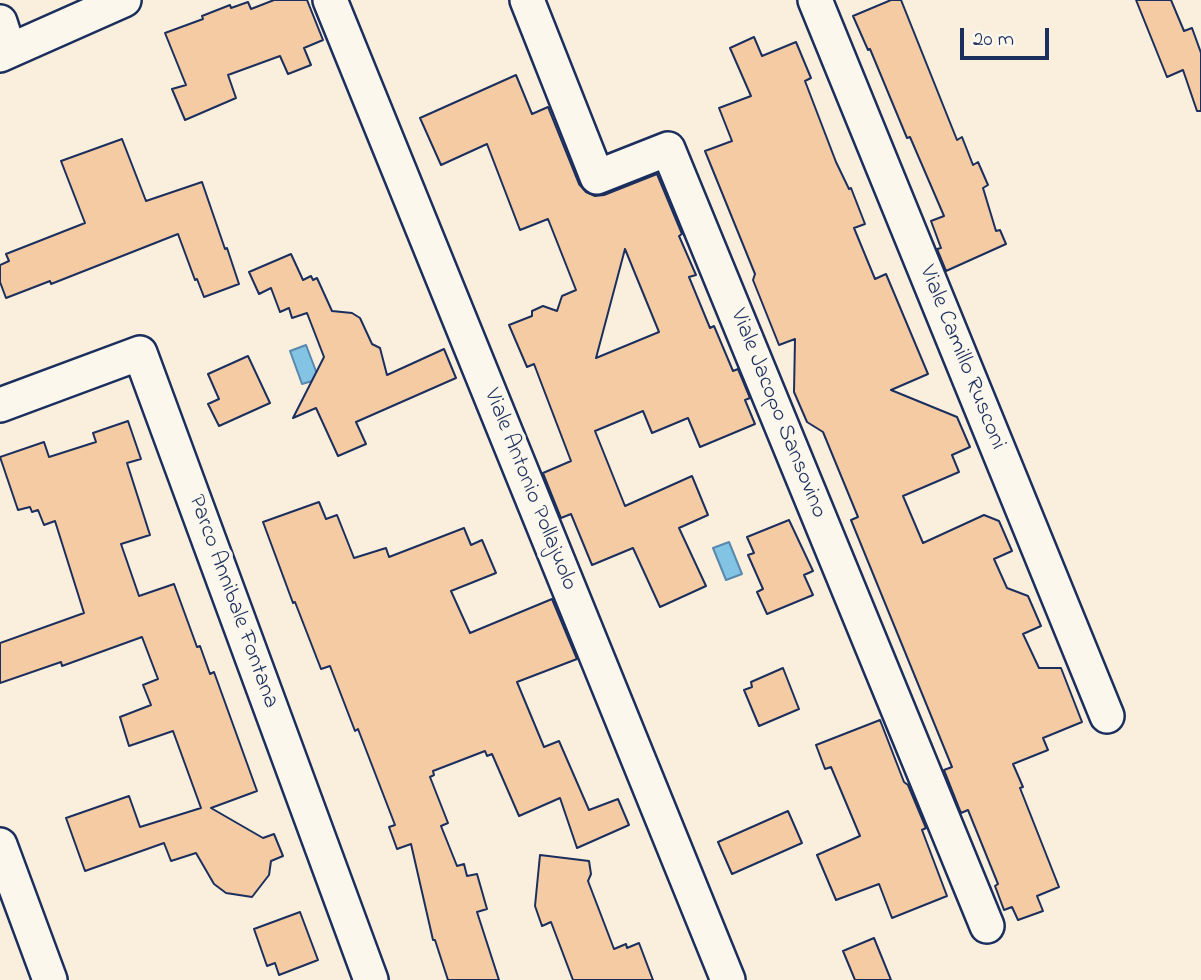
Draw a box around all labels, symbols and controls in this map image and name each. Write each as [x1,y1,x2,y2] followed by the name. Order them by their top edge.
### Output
[963,14,1052,58] scale bar
[973,25,1014,55] text: 20 m
[911,262,1011,454] street label: Viale Camillo Rusconi
[722,305,832,523] street label: Viale Jacopo Sansovino
[476,385,582,595] street label: Viale Antonio Pollajuolo
[181,492,283,712] street label: Parco Annibale Fontana

